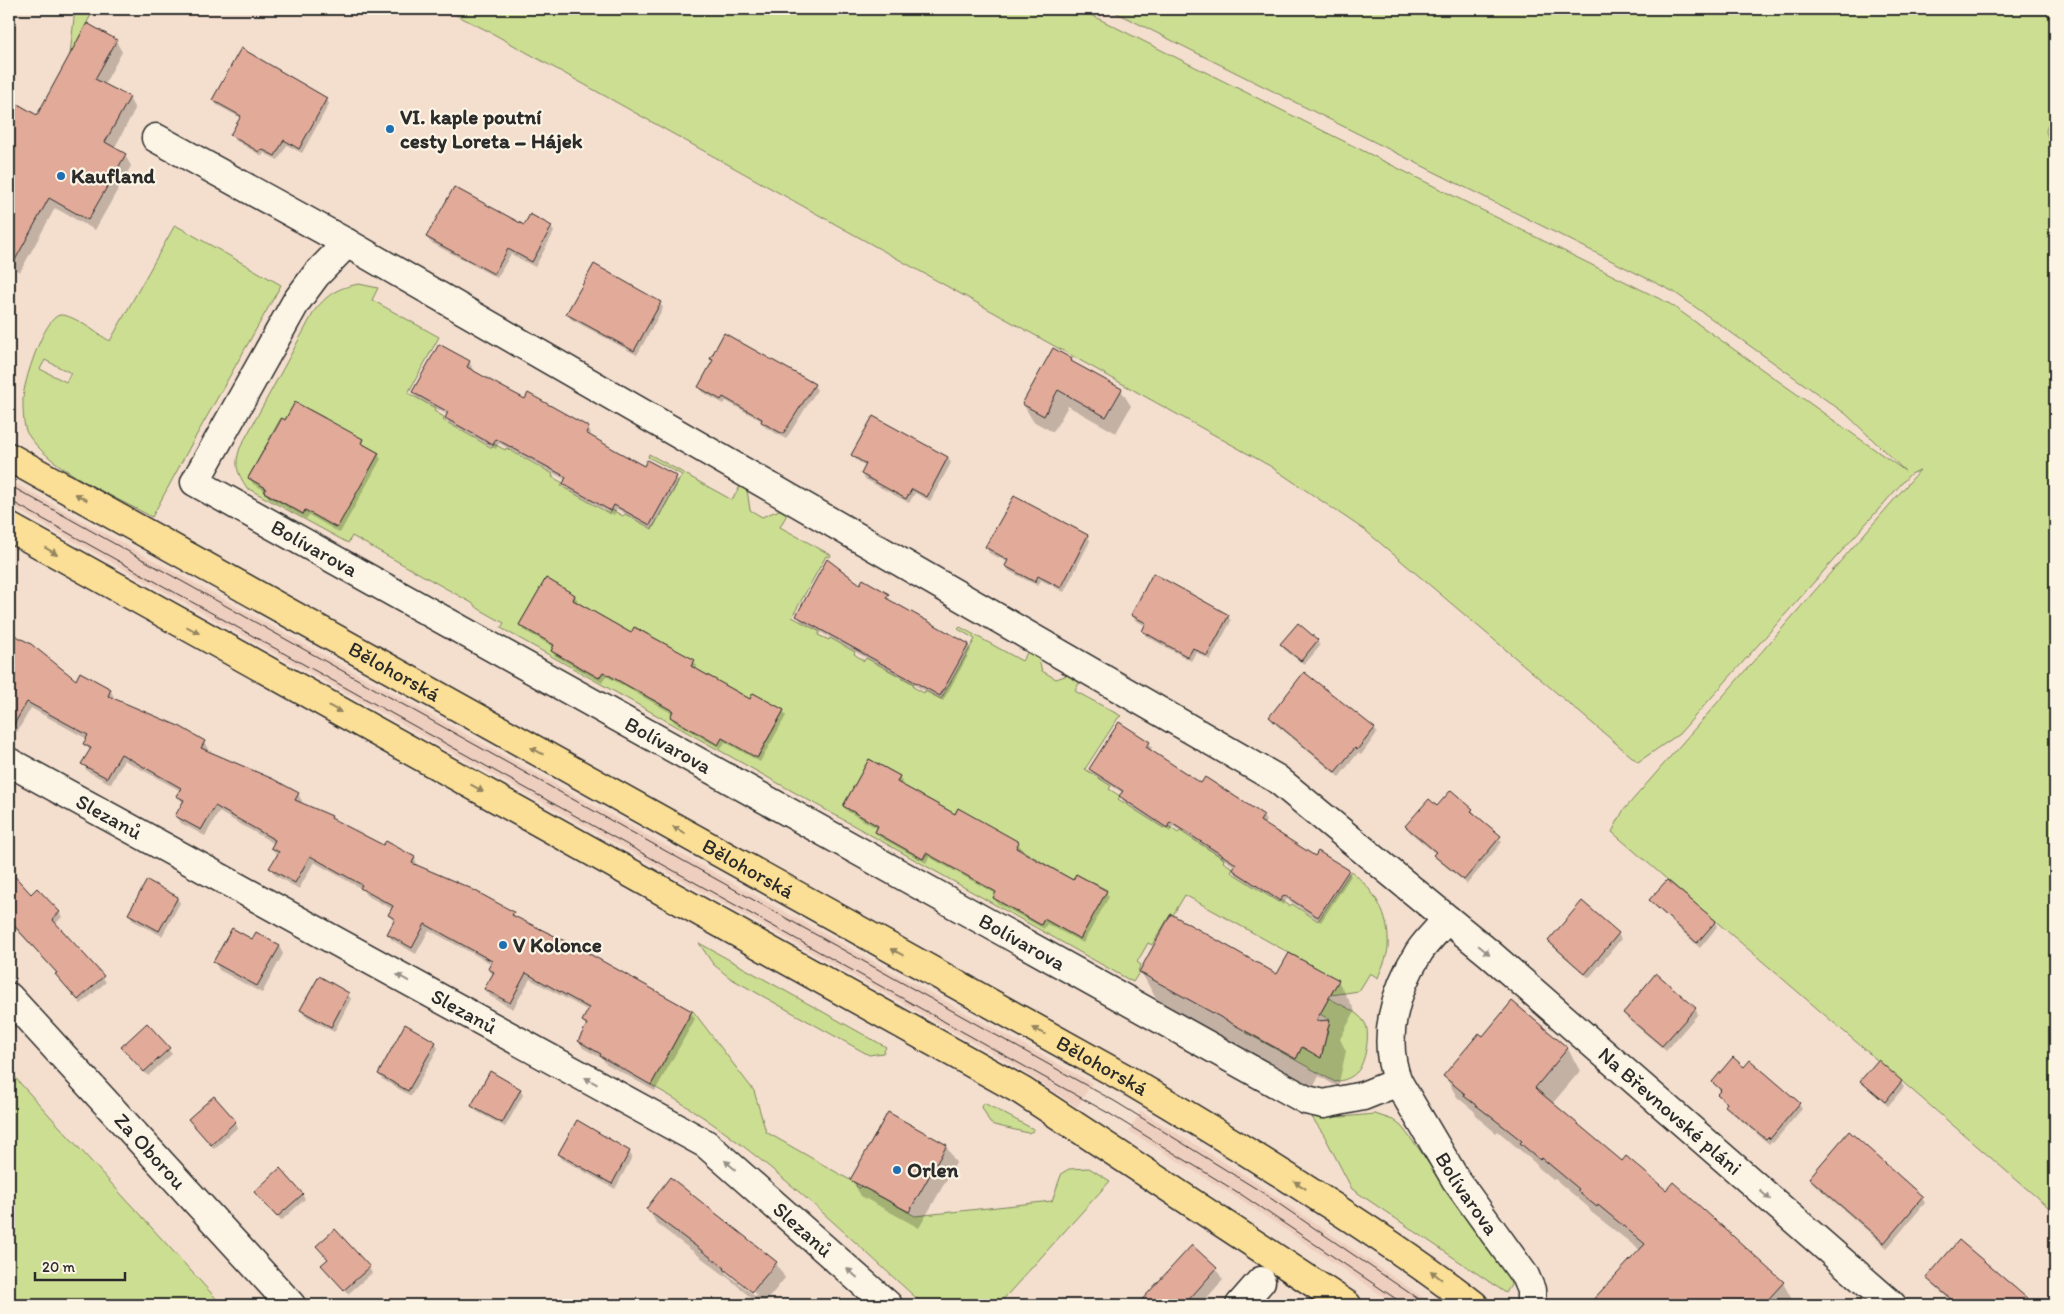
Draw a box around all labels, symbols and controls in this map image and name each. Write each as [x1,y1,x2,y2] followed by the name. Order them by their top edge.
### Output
[400,104,583,154] place label: VI. kaple poutní cesty Loreta – Hájek
[384,123,396,135] marker: VI. kaple poutní cesty Loreta – Hájek
[71,163,156,188] place label: Kaufland
[55,170,67,182] marker: Kaufland
[74,492,87,501] one-way arrow
[267,514,362,582] street label: Bolívarova
[44,547,59,555] one-way arrow
[186,626,201,634] one-way arrow
[344,636,445,707] street label: Bělohorská
[328,705,343,713] one-way arrow
[621,711,716,779] street label: Bolívarova
[530,747,544,755] one-way arrow
[471,784,484,793] one-way arrow
[72,788,147,845] street label: Slezanů
[671,826,686,834] one-way arrow
[698,833,799,904] street label: Bělohorská
[975,908,1070,976] street label: Bolívarova
[513,932,602,957] place label: V Kolonce
[497,939,509,951] marker: V Kolonce
[1478,944,1491,955] one-way arrow
[890,948,905,956] one-way arrow
[396,974,410,982] one-way arrow
[427,983,502,1039] street label: Slezanů
[1032,1027,1046,1035] one-way arrow
[1052,1030,1153,1101] street label: Bělohorská
[1593,1041,1747,1180] street label: Na Břevnovské pláni
[585,1077,598,1086] one-way arrow
[109,1107,192,1194] street label: Za Oborou
[1430,1147,1505,1240] street label: Bolívarova
[907,1157,959,1182] place label: Orlen
[723,1160,736,1171] one-way arrow
[891,1164,903,1176] marker: Orlen
[1294,1181,1307,1190] one-way arrow
[1759,1189,1772,1200] one-way arrow
[768,1196,838,1262] street label: Slezanů
[35,1249,125,1281] scale bar
[42,1258,76,1276] text: 20 m
[846,1267,858,1279] one-way arrow
[1430,1269,1443,1280] one-way arrow

